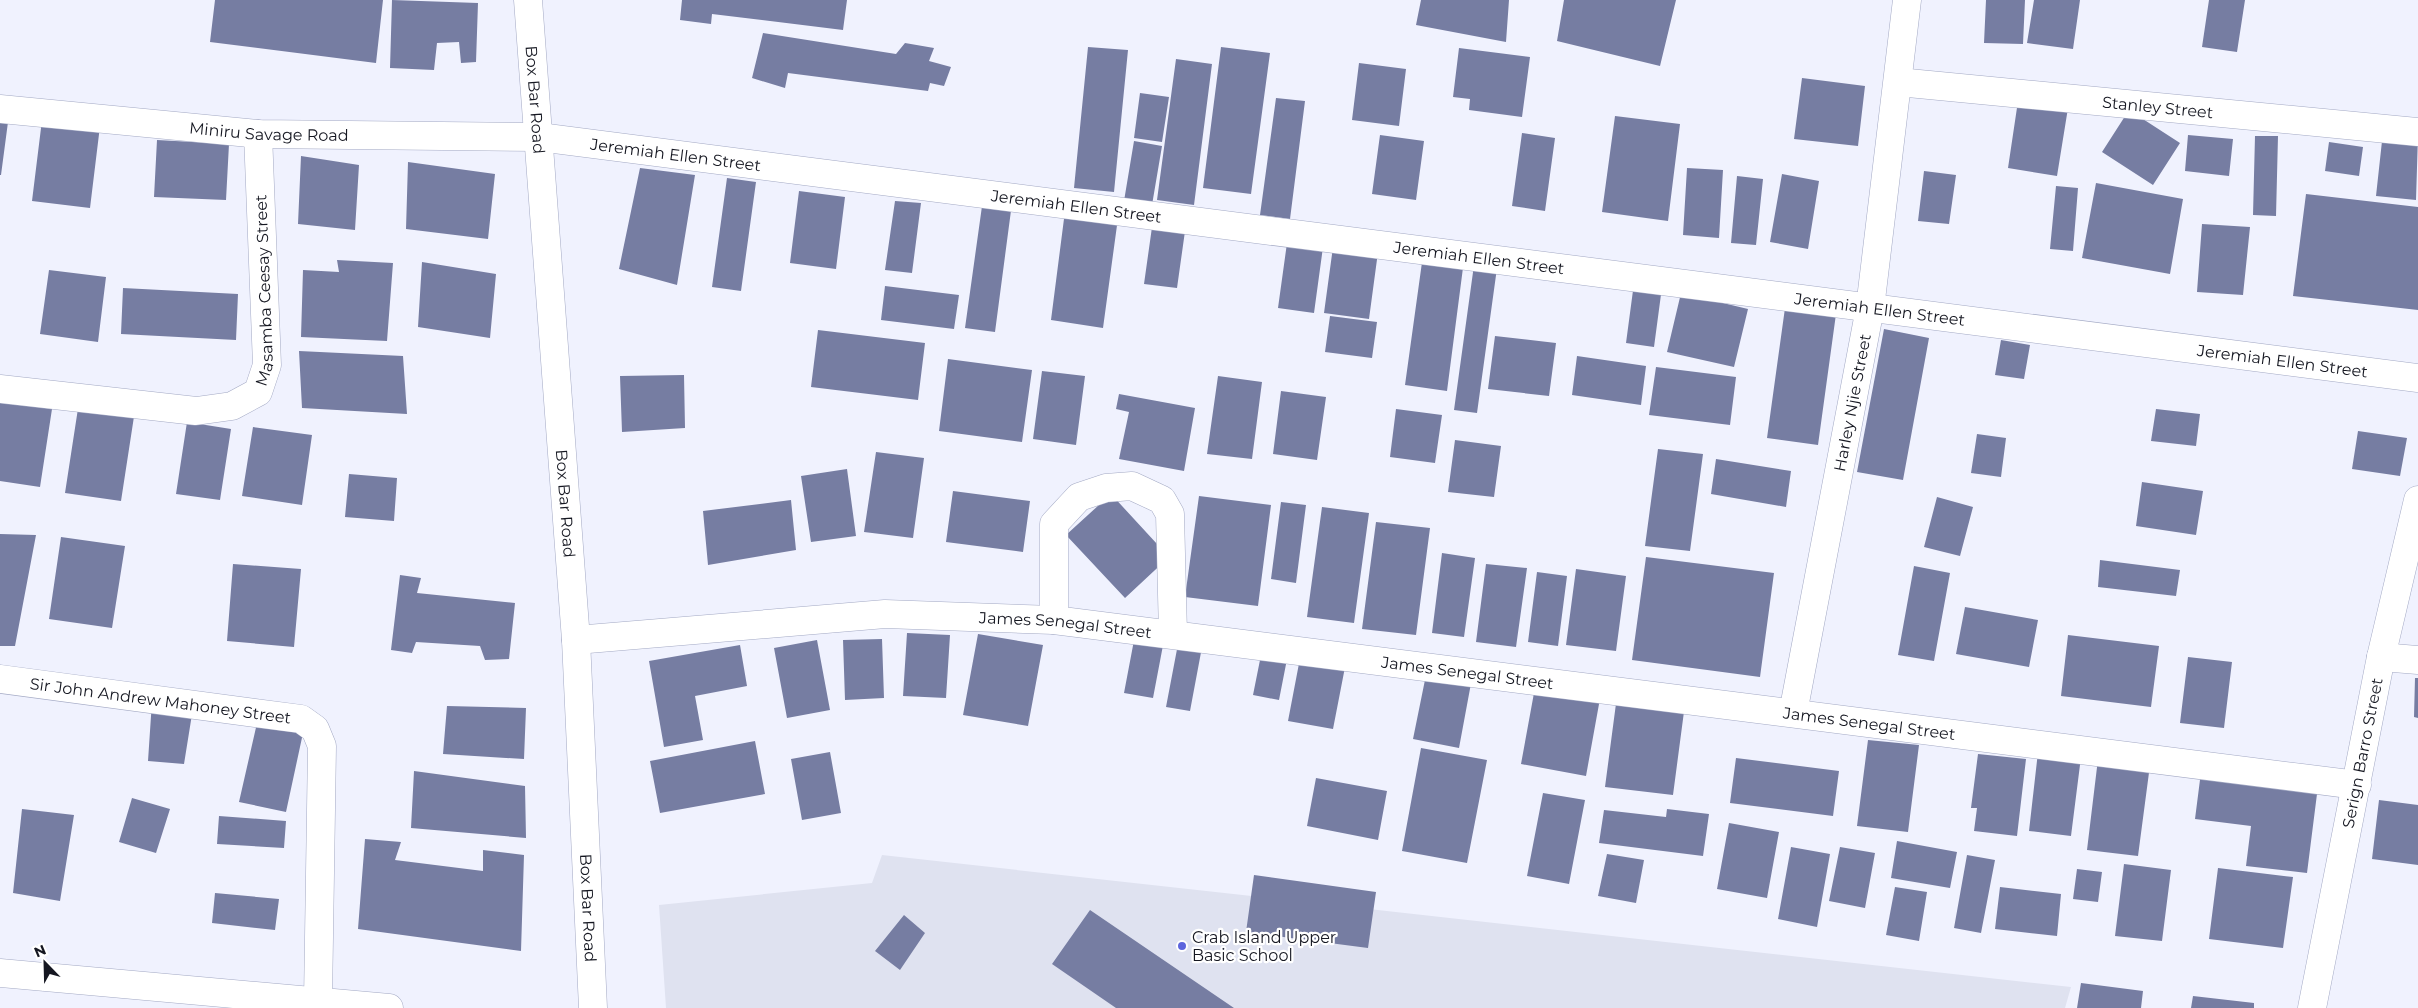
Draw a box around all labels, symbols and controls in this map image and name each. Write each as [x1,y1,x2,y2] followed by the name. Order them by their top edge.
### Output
[522,45,549,155] street label: Box Bar Road
[2101,92,2215,122] street label: Stanley Street
[188,118,349,144] street label: Miniru Savage Road
[588,134,763,175] street label: Jeremiah Ellen Street
[989,185,1163,226] street label: Jeremiah Ellen Street
[251,194,277,388] street label: Masamba Ceesay Street
[1392,237,1566,278] street label: Jeremiah Ellen Street
[1792,288,1967,329] street label: Jeremiah Ellen Street
[1830,332,1875,473] street label: Harley Njie Street
[2195,340,2369,381] street label: Jeremiah Ellen Street
[552,449,579,558] street label: Box Bar Road
[978,608,1153,642] street label: James Senegal Street
[1379,652,1555,693] street label: James Senegal Street
[29,674,293,727] street label: Sir John Andrew Mahoney Street
[2338,676,2386,830] street label: Serign Barro Street
[1781,703,1957,744] street label: James Senegal Street
[576,853,600,963] street label: Box Bar Road
[1192,928,1336,965] place label: Crab Island Upper Basic School
[20,938,70,988] north arrow
[1176,940,1188,952] marker: Crab Island Upper Basic School
[31,941,49,962] text: N

